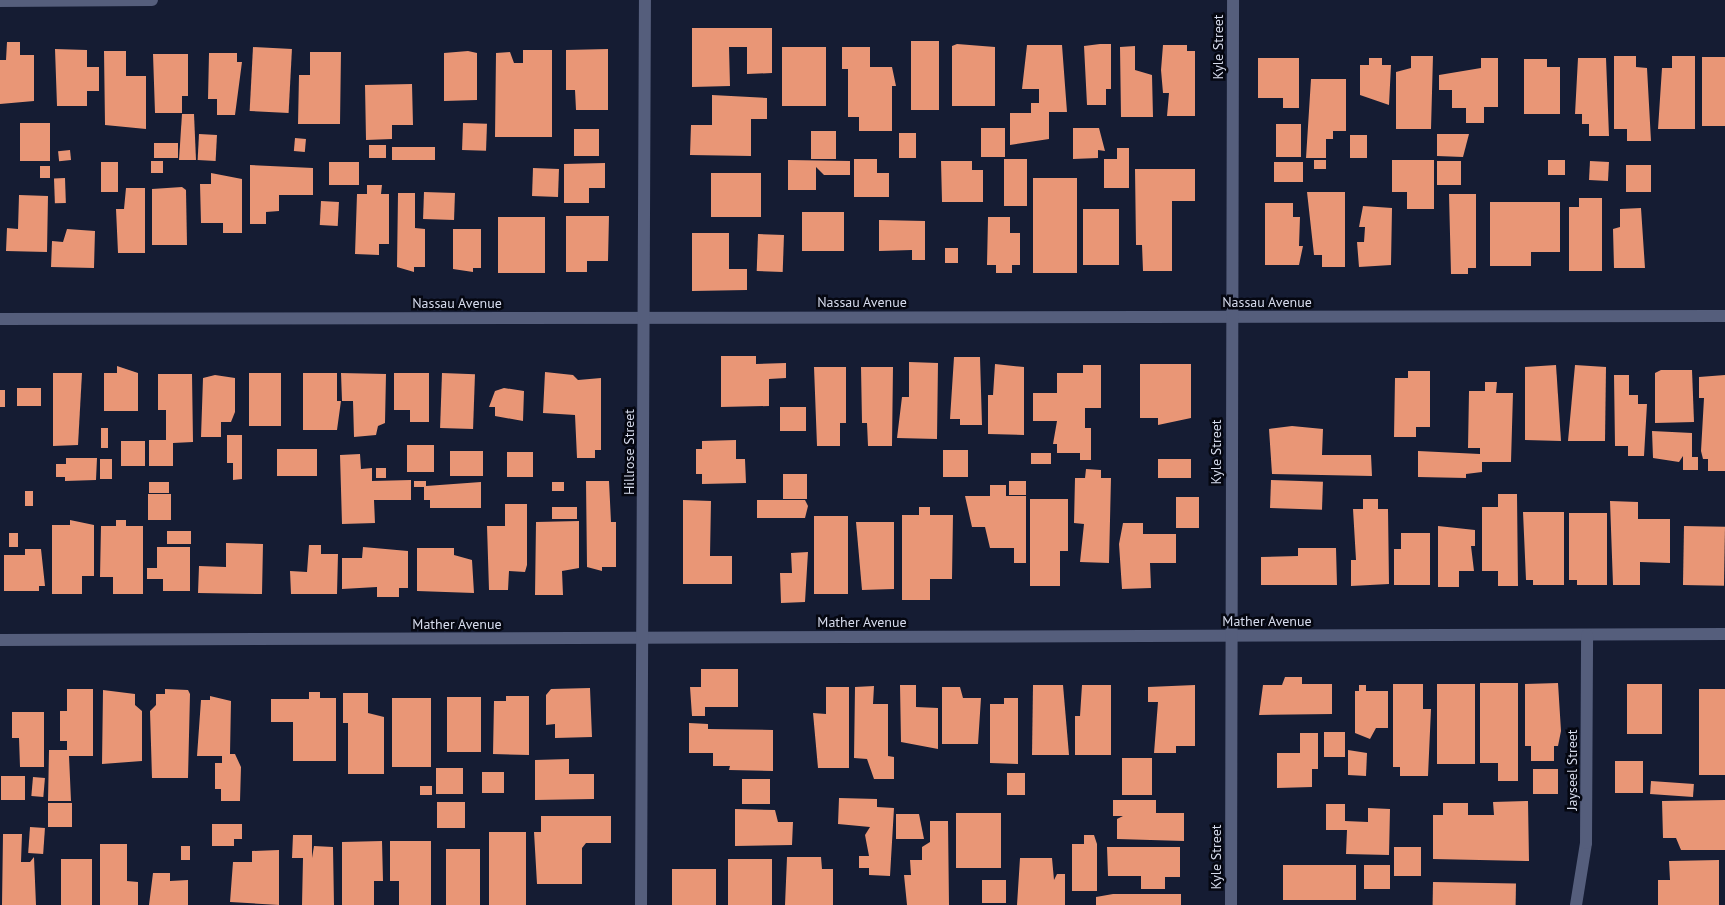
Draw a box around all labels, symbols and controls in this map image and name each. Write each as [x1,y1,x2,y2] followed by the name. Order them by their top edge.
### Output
[1210,14,1226,80] street label: Kyle Street
[817,294,907,310] street label: Nassau Avenue
[1222,294,1312,310] street label: Nassau Avenue
[412,295,502,311] street label: Nassau Avenue
[621,409,637,495] street label: Hillrose Street
[1208,419,1224,485] street label: Kyle Street
[1222,613,1312,629] street label: Mather Avenue
[817,614,907,630] street label: Mather Avenue
[412,616,502,632] street label: Mather Avenue
[1564,729,1580,811] street label: Jayseel Street
[1208,824,1224,890] street label: Kyle Street

